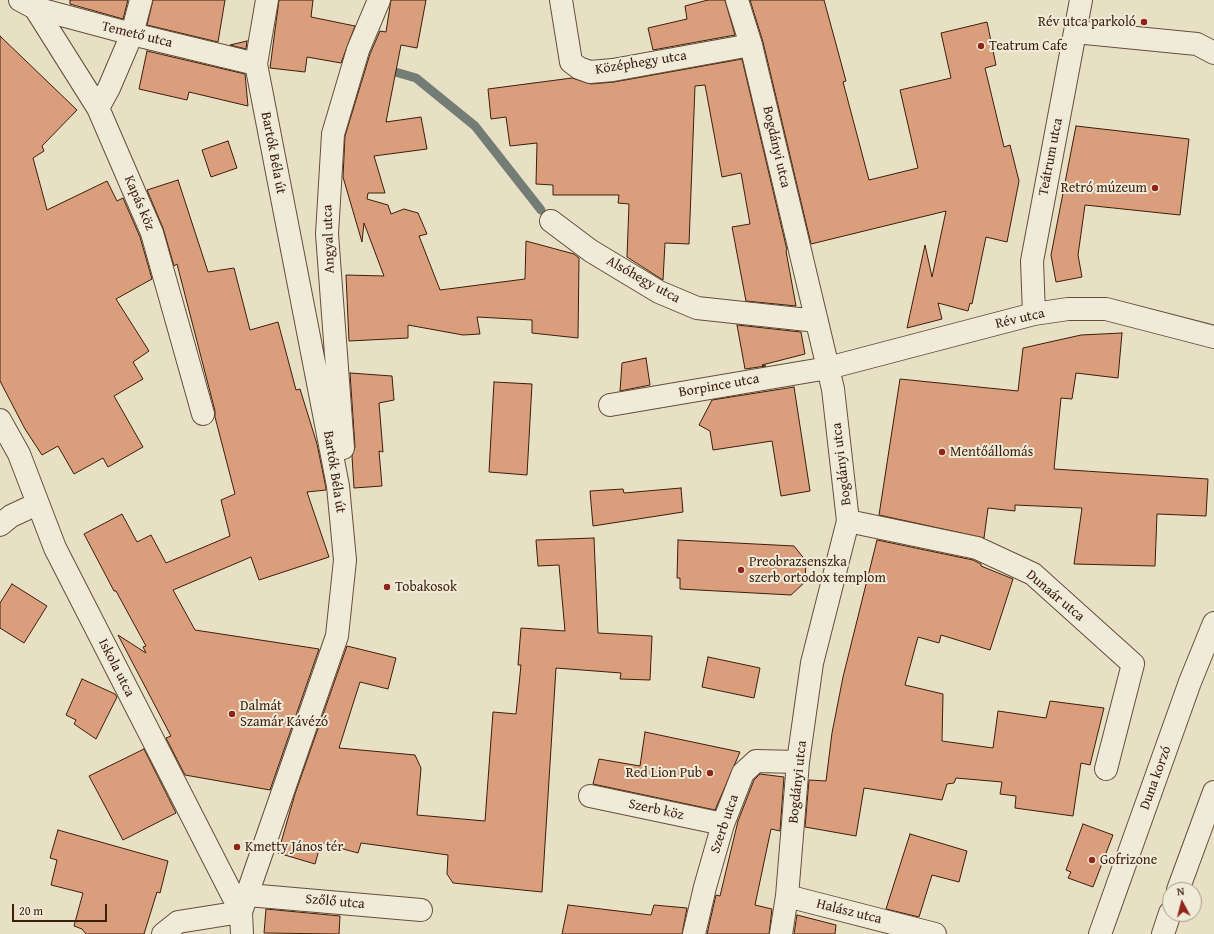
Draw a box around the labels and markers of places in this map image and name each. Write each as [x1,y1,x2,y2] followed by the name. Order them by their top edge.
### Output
[1038,14,1136,30] place label: Rév utca parkoló
[1139,17,1149,27] marker: Rév utca parkoló
[989,38,1068,54] place label: Teatrum Cafe
[976,41,986,51] marker: Teatrum Cafe
[1061,180,1147,196] place label: Retró múzeum
[1150,183,1160,193] marker: Retró múzeum
[950,444,1033,460] place label: Mentőállomás
[937,447,947,457] marker: Mentőállomás
[749,554,886,586] place label: Preobrazsenszka szerb ortodox templom
[736,565,746,575] marker: Preobrazsenszka szerb ortodox templom
[395,579,457,595] place label: Tobakosok
[382,582,392,592] marker: Tobakosok
[240,698,328,730] place label: Dalmát Szamár Kávézó
[227,709,237,719] marker: Dalmát Szamár Kávézó
[626,765,702,781] place label: Red Lion Pub
[705,768,715,778] marker: Red Lion Pub
[245,839,343,855] place label: Kmetty János tér
[232,842,242,852] marker: Kmetty János tér
[1100,852,1157,868] place label: Gofrizone
[1087,855,1097,865] marker: Gofrizone

